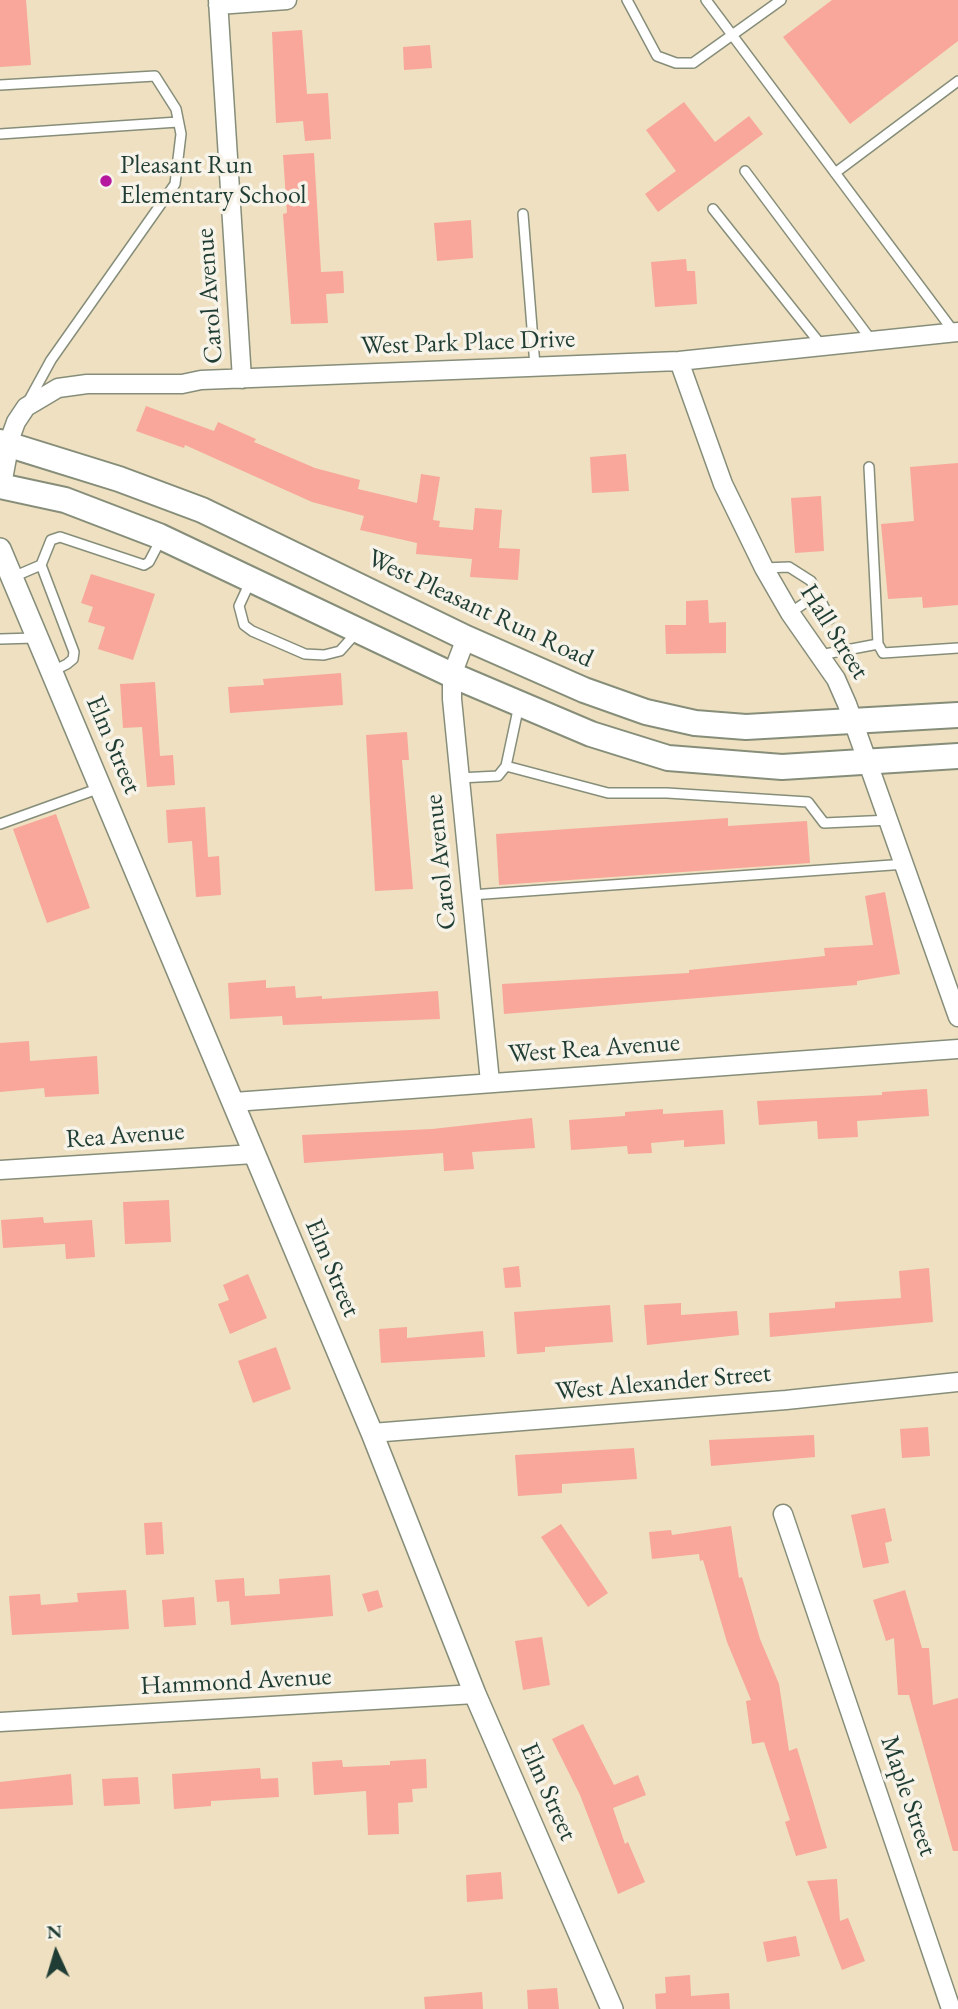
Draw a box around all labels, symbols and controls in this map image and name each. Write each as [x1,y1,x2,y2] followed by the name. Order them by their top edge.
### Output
[120,150,307,212] place label: Pleasant Run Elementary School
[98,173,114,189] marker: Pleasant Run Elementary School
[190,227,230,365] street label: Carol Avenue
[360,324,576,362] street label: West Park Place Drive
[362,543,598,675] street label: West Pleasant Run Road
[793,579,875,685] street label: Hall Street
[78,691,148,799] street label: Elm Street
[418,793,464,931] street label: Carol Avenue
[507,1027,681,1071] street label: West Rea Avenue
[65,1116,185,1156] street label: Rea Avenue
[297,1214,367,1322] street label: Elm Street
[554,1358,772,1408] street label: West Alexander Street
[140,1661,332,1703] street label: Hammond Avenue
[873,1732,943,1860] street label: Maple Street
[513,1738,583,1846] street label: Elm Street
[21,1918,91,1988] north arrow
[46,1919,63,1945] text: N

